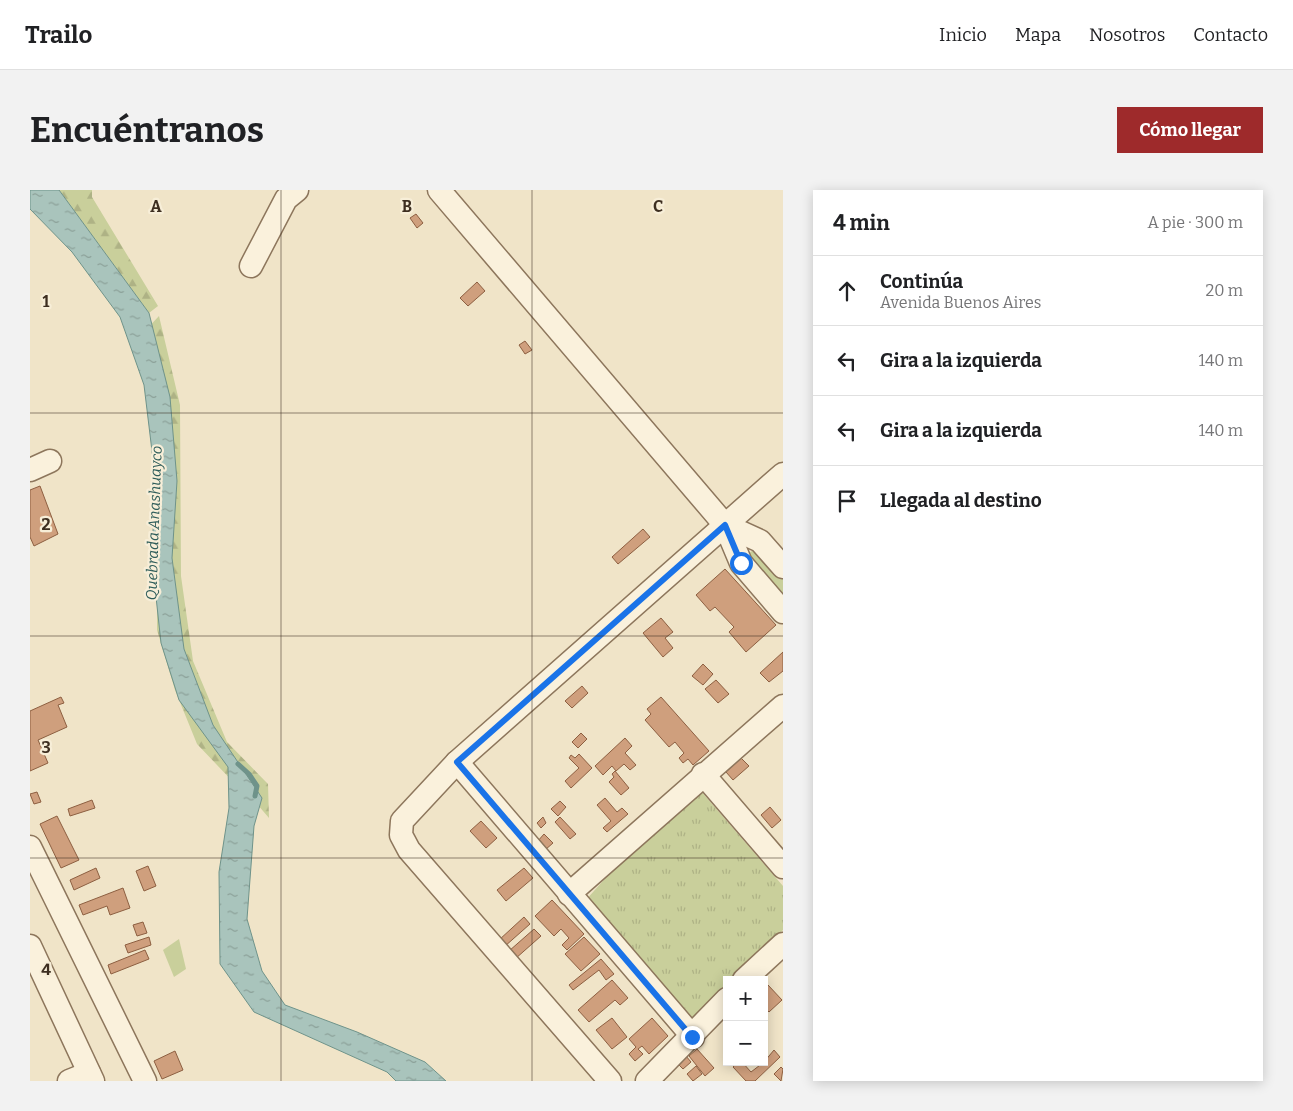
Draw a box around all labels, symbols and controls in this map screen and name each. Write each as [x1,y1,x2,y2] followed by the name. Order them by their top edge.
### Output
[25,21,92,49] text: Trailo
[939,24,987,46] text: Inicio
[1015,24,1061,46] text: Mapa
[1089,24,1165,46] text: Nosotros
[1193,24,1268,46] text: Contacto
[1117,107,1263,153] button: Cómo llegar
[30,109,264,151] text: Encuéntranos
[150,197,162,216] text: A
[402,197,412,216] text: B
[653,197,663,216] text: C
[833,210,890,236] text: 4 min
[1148,213,1243,232] text: A pie · 300 m
[880,270,963,293] text: Continúa
[833,277,861,305] icon: ahead
[1206,281,1243,300] text: 20 m
[43,292,50,311] text: 1
[880,293,1041,312] text: Avenida Buenos Aires
[833,347,861,375] icon: left
[880,349,1042,372] text: Gira a la izquierda
[1198,351,1243,370] text: 140 m
[833,417,861,445] icon: left
[880,419,1042,442] text: Gira a la izquierda
[1198,421,1243,440] text: 140 m
[142,445,166,601] water label: Quebrada Anashuayco
[833,487,861,515] icon: arrive
[880,489,1042,512] text: Llegada al destino
[41,515,51,534] text: 2
[730,552,753,575] route start
[41,738,51,757] text: 3
[41,960,51,979] text: 4
[723,976,768,1066] map controls
[723,976,768,1021] button: +
[723,1021,768,1066] button: −
[681,1026,704,1049] route end

